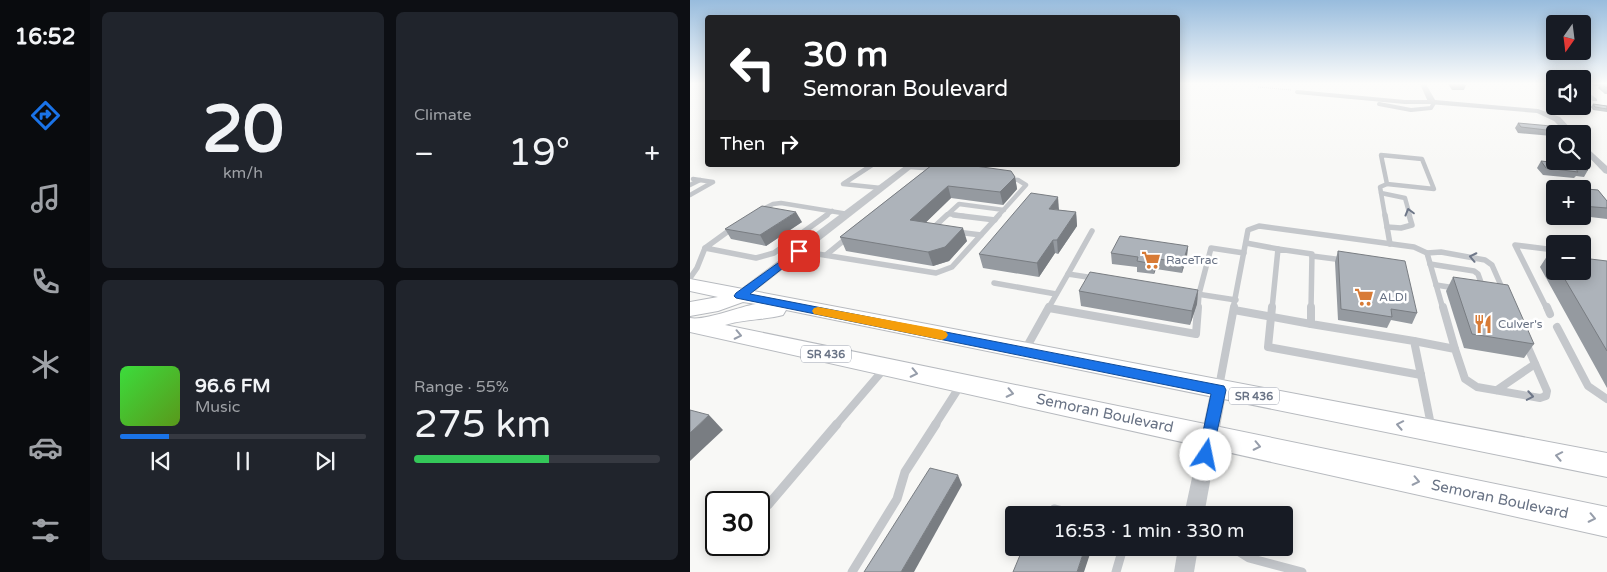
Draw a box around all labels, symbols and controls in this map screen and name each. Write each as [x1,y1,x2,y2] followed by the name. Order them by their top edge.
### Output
[1546,15,1591,60] north arrow
[1546,15,1591,280] map controls
[15,24,75,50] text: 16:52
[803,34,888,76] text: 30 m
[720,35,785,100] icon: left
[1546,70,1591,115] button: sound
[803,76,1008,102] text: Semoran Boulevard
[202,91,284,170] text: 20
[28,98,63,133] icon: directions
[414,105,472,125] text: Climate
[1546,125,1591,170] button: search
[508,130,570,176] text: 19°
[775,130,803,158] icon: right
[720,133,765,155] text: Then
[414,137,434,171] text: −
[644,137,660,171] text: +
[223,163,263,183] text: km/h
[1546,180,1591,225] button: +
[28,181,63,216] icon: music
[1404,208,1415,216] one-way arrow
[778,230,820,272] pin
[1546,235,1591,280] button: −
[785,237,813,265] icon: arrive
[1140,249,1162,271] supermarket icon: RaceTrac
[1468,252,1477,263] one-way arrow
[1166,253,1218,267] place label: RaceTrac
[28,264,63,299] icon: phone
[1353,286,1375,308] supermarket icon: ALDI
[1379,290,1407,304] place label: ALDI
[1472,313,1494,335] restaurant icon: Culver's
[1498,317,1543,331] place label: Culver's
[733,329,742,340] one-way arrow
[801,346,851,362] road number: SR 436
[28,347,63,382] icon: climate
[909,367,918,377] one-way arrow
[195,375,271,397] text: 96.6 FM
[414,377,509,397] text: Range · 55%
[1005,387,1014,398] one-way arrow
[1229,388,1279,404] road number: SR 436
[1035,390,1175,436] street label: Semoran Boulevard
[1526,390,1535,401] one-way arrow
[195,397,240,417] text: Music
[414,402,551,448] text: 275 km
[1395,420,1404,431] one-way arrow
[1179,428,1231,480] position arrow
[28,430,63,465] icon: car
[1253,441,1262,451] one-way arrow
[147,447,175,475] icon: previous
[229,447,257,475] icon: pause
[311,447,339,475] icon: next
[1555,451,1564,462] one-way arrow
[1412,475,1420,485] one-way arrow
[1430,476,1570,522] street label: Semoran Boulevard
[705,491,770,556] speed limit sign: 30
[28,513,63,548] icon: filters
[1588,513,1596,523] one-way arrow
[1053,520,1245,542] text: 16:53 · 1 min · 330 m

